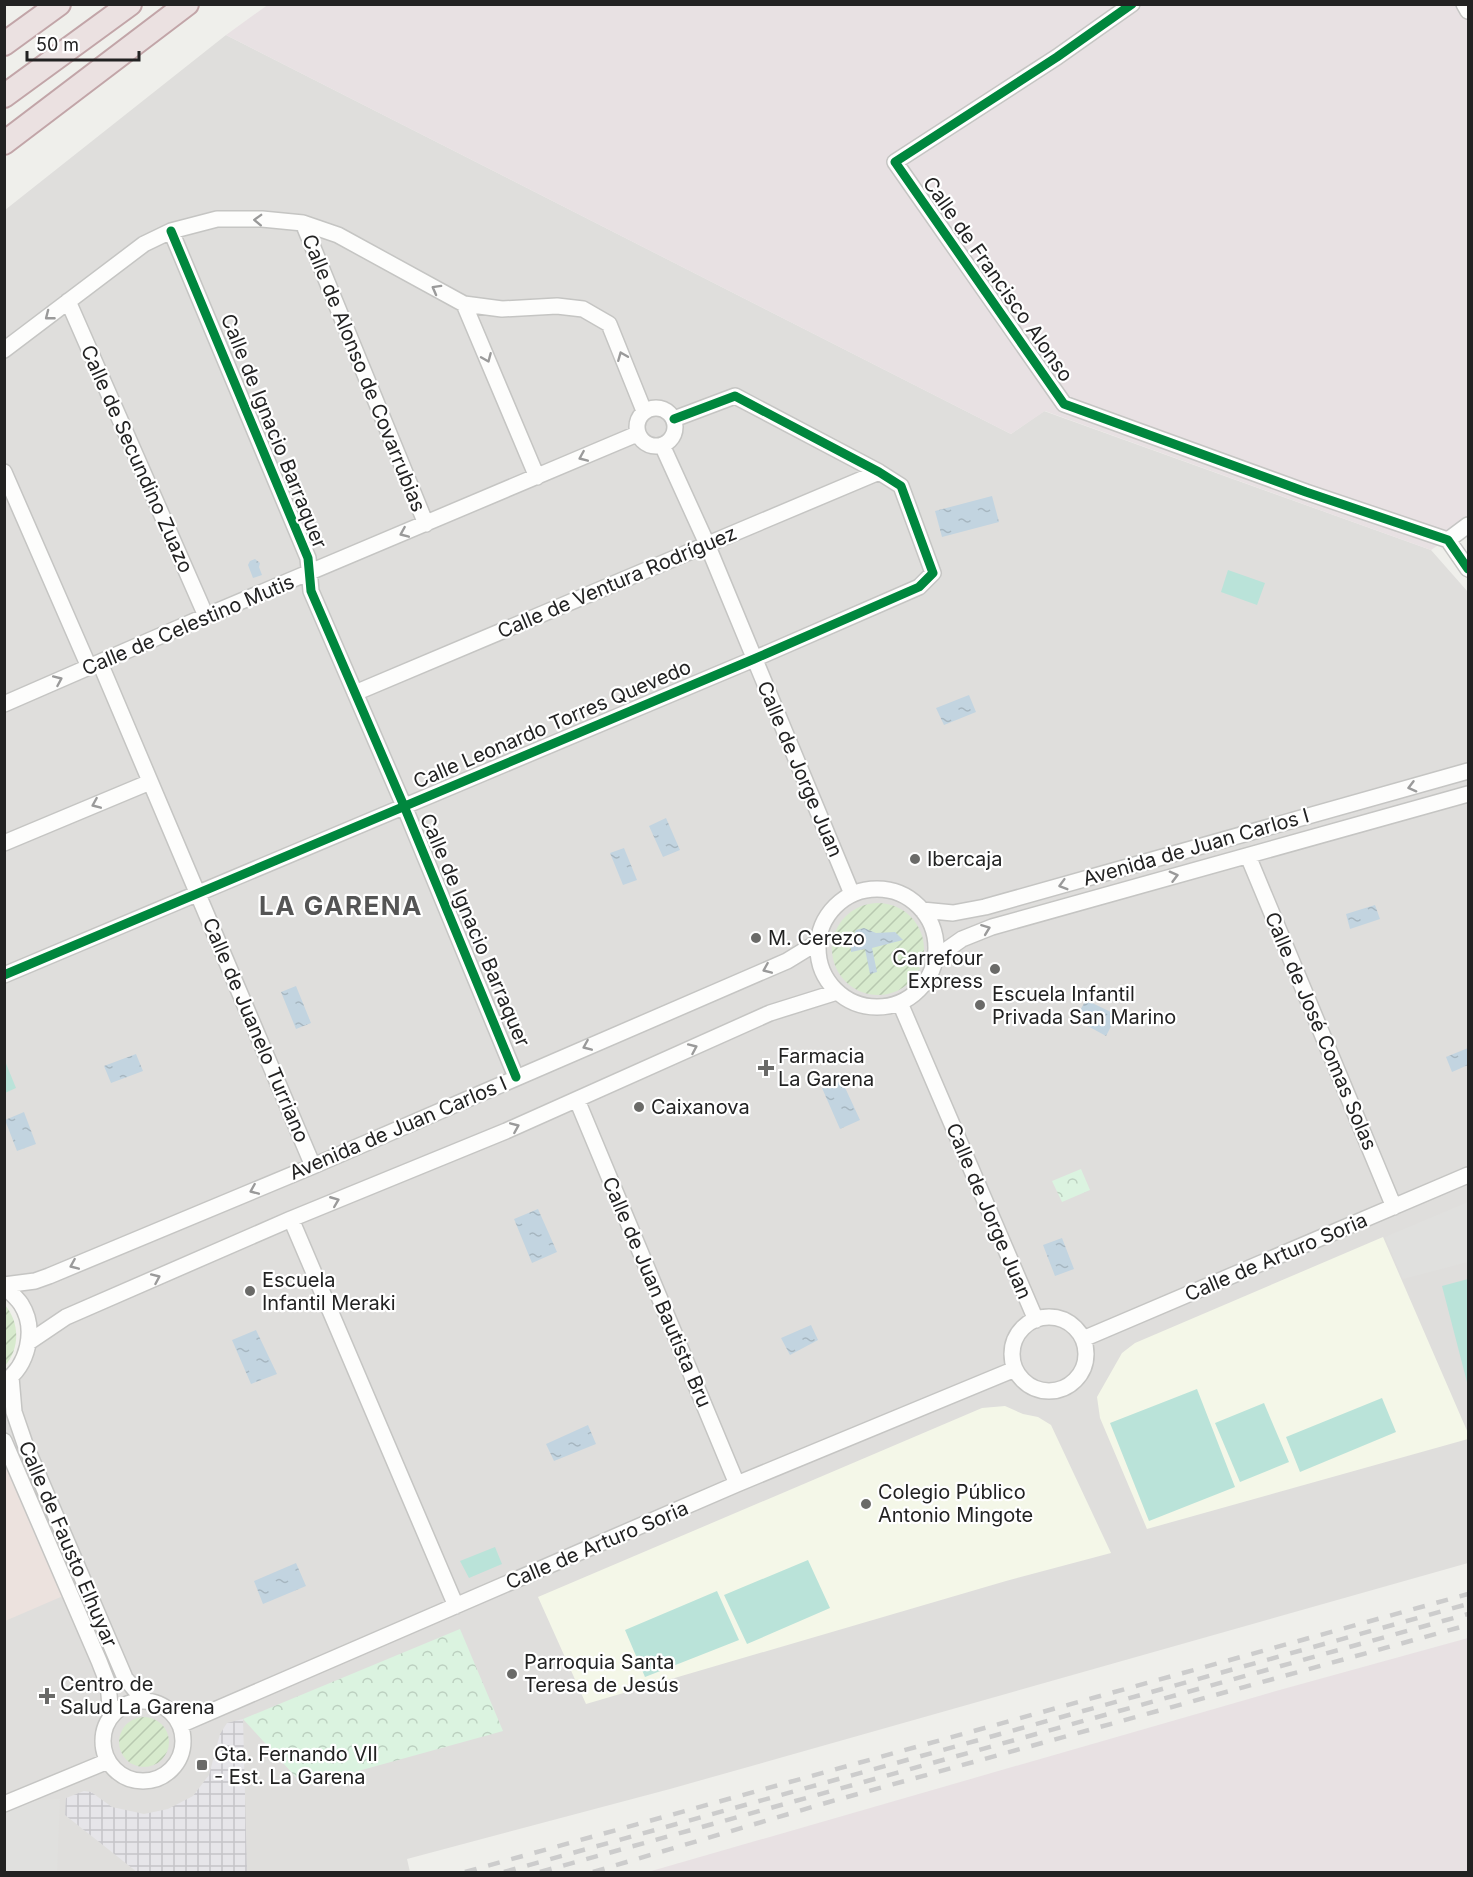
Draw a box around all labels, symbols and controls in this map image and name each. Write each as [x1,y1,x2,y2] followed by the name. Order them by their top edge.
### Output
[27,24,140,62] scale bar
[36,34,79,55] text: 50 m
[918,172,1078,386] street label: Calle de Francisco Alonso
[253,213,262,226] one-way arrow
[297,231,431,515] street label: Calle de Alonso de Covarrubias
[432,285,443,296] one-way arrow
[45,308,56,319] one-way arrow
[216,310,332,552] street label: Calle de Ignacio Barraquer
[76,341,198,577] street label: Calle de Secundino Zuazo
[480,352,492,363] one-way arrow
[617,352,629,363] one-way arrow
[579,450,590,462] one-way arrow
[494,521,740,643] street label: Calle de Ventura Rodríguez
[399,526,410,538] one-way arrow
[78,569,298,681] street label: Calle de Celestino Mutis
[410,654,694,794] street label: Calle Leonardo Torres Quevedo
[52,676,63,688] one-way arrow
[752,677,848,861] street label: Calle de Jorge Juan
[1407,780,1417,793] one-way arrow
[91,797,102,809] one-way arrow
[1080,803,1312,891] street label: Avenida de Juan Carlos I
[415,810,535,1051] street label: Calle de Ignacio Barraquer
[927,847,1002,871] place label: Ibercaja
[908,852,922,866] marker: Ibercaja
[1168,871,1178,884] one-way arrow
[1058,878,1069,890] one-way arrow
[259,890,423,921] district label: LA GARENA
[1260,908,1382,1154] street label: Calle de José Comas Solas
[198,914,314,1146] street label: Calle de Juanelo Turriano
[980,924,991,937] one-way arrow
[768,926,865,950] place label: M. Cerezo
[749,931,763,945] marker: M. Cerezo
[892,946,983,993] place label: Carrefour Express
[762,962,773,974] one-way arrow
[988,962,1002,976] marker: Carrefour Express
[992,982,1176,1029] place label: Escuela Infantil Privada San Marino
[973,998,987,1012] marker: Escuela Infantil Privada San Marino
[583,1039,594,1051] one-way arrow
[687,1043,698,1055] one-way arrow
[778,1044,874,1091] place label: Farmacia La Garena
[759,1061,773,1075] marker: Farmacia La Garena
[286,1071,510,1185] street label: Avenida de Juan Carlos I
[651,1095,750,1119] place label: Caixanova
[632,1100,646,1114] marker: Caixanova
[941,1119,1037,1303] street label: Calle de Jorge Juan
[509,1122,520,1134] one-way arrow
[597,1173,717,1411] street label: Calle de Juan Bautista Bru
[250,1183,261,1195] one-way arrow
[329,1196,340,1208] one-way arrow
[1181,1208,1371,1306] street label: Calle de Arturo Soria
[70,1258,81,1270] one-way arrow
[262,1268,396,1315] place label: Escuela Infantil Meraki
[149,1274,160,1286] one-way arrow
[243,1284,257,1298] marker: Escuela Infantil Meraki
[14,1437,123,1651] street label: Calle de Fausto Elhuyar
[878,1480,1033,1527] place label: Colegio Público Antonio Mingote
[502,1496,692,1594] street label: Calle de Arturo Soria
[859,1497,873,1511] marker: Colegio Público Antonio Mingote
[524,1650,679,1697] place label: Parroquia Santa Teresa de Jesús
[505,1667,519,1681] marker: Parroquia Santa Teresa de Jesús
[60,1672,215,1719] place label: Centro de Salud La Garena
[38,1687,56,1705] marker: Centro de Salud La Garena
[214,1742,378,1789] place label: Gta. Fernando VII - Est. La Garena
[195,1758,209,1772] marker: Gta. Fernando VII - Est. La Garena

